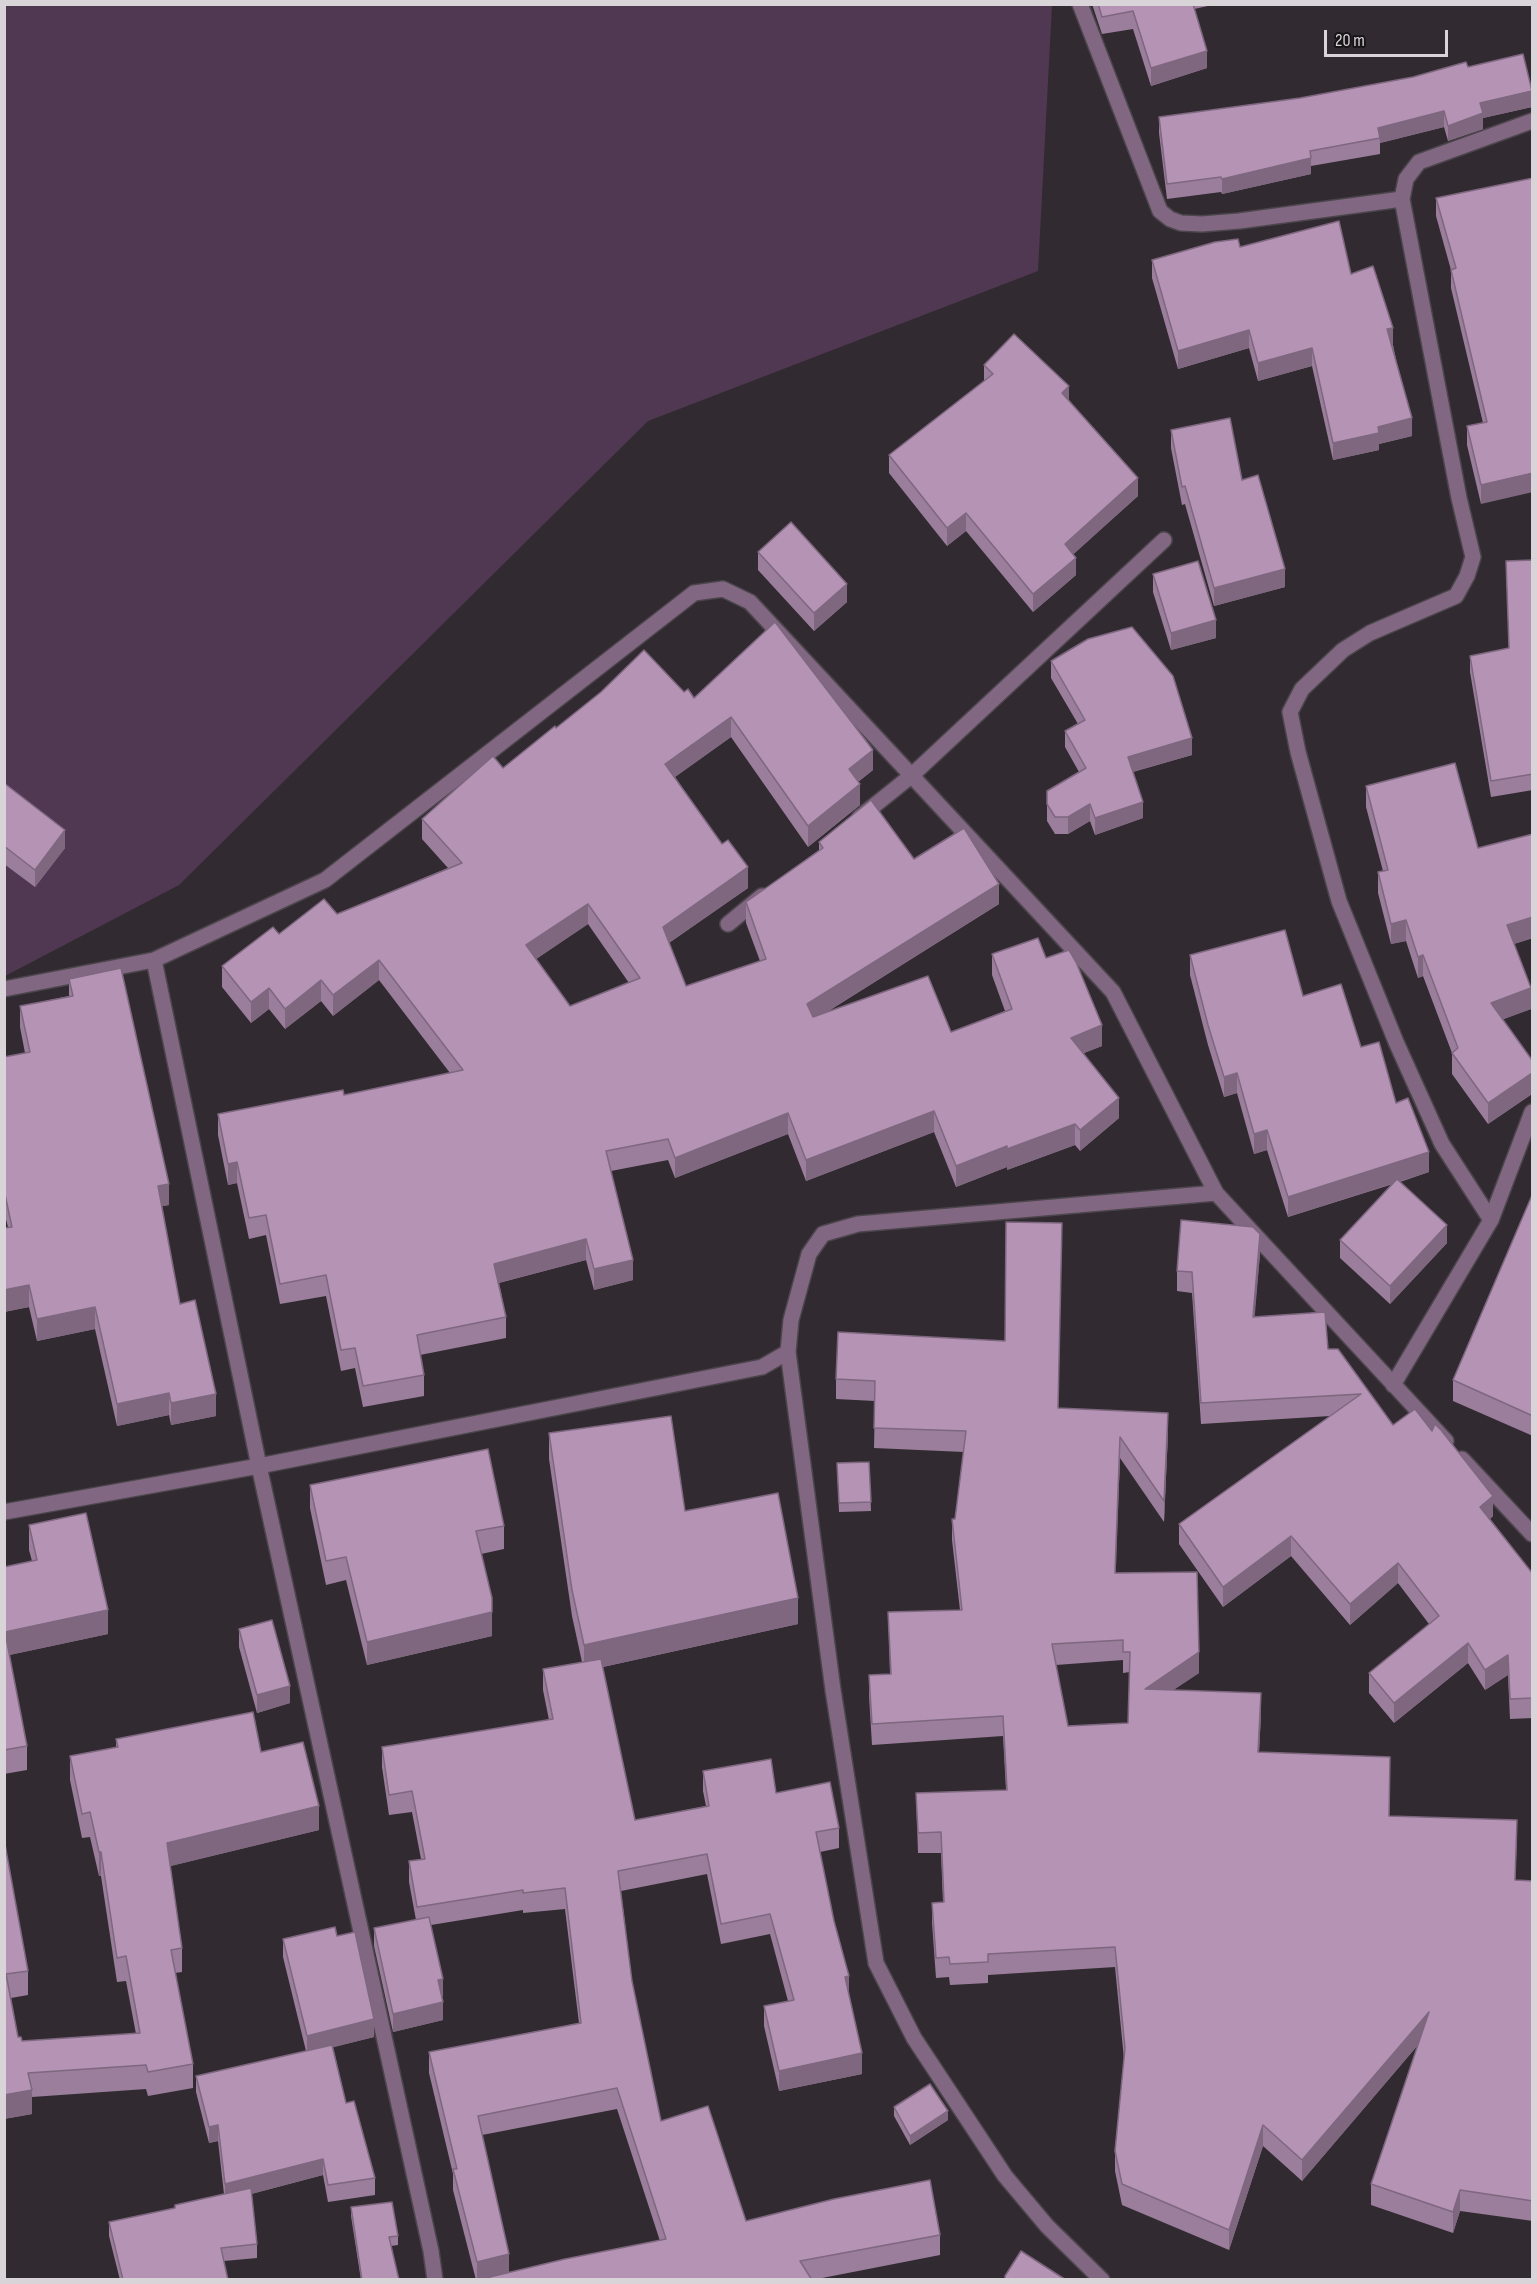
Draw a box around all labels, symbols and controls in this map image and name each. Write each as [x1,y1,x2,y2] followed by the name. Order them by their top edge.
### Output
[1327,18,1452,56] scale bar
[1335,30,1365,51] text: 20 m

